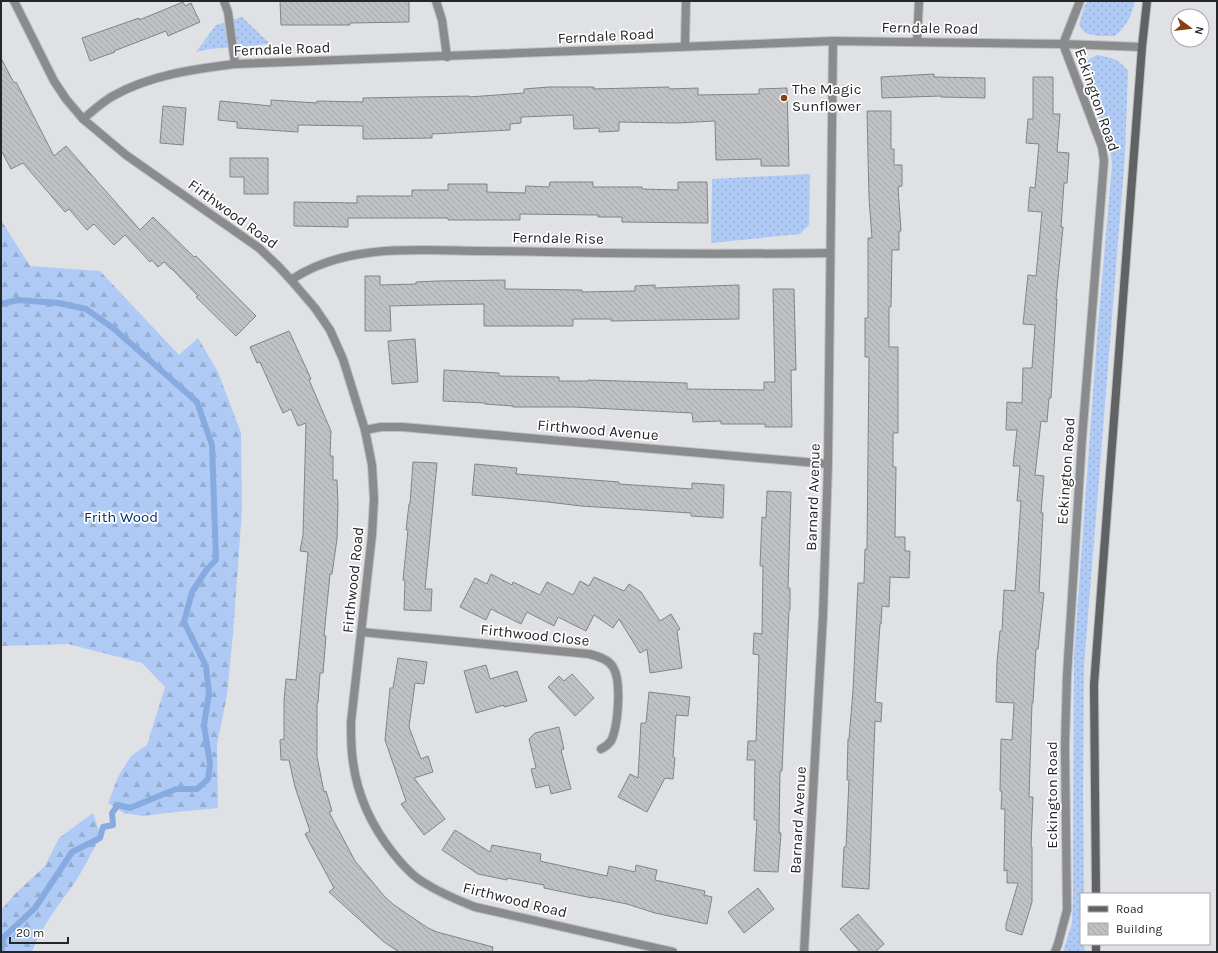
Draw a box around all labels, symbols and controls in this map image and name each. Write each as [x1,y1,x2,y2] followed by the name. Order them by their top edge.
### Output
[1170,8,1210,48] north arrow
[881,18,979,38] street label: Ferndale Road
[557,24,655,48] street label: Ferndale Road
[1192,25,1206,36] text: N
[233,38,331,60] street label: Ferndale Road
[1071,46,1123,154] street label: Eckington Road
[792,80,861,115] place label: The Magic Sunflower
[779,93,789,103] marker: The Magic Sunflower
[185,175,281,253] street label: Firthwood Road
[512,228,604,248] street label: Ferndale Rise
[537,416,659,444] street label: Firthwood Avenue
[1053,417,1079,525] street label: Eckington Road
[802,443,824,551] street label: Barnard Avenue
[84,508,158,526] park label: Frith Wood
[338,526,368,634] street label: Firthwood Road
[480,620,590,650] street label: Firthwood Close
[1043,741,1061,849] street label: Eckington Road
[786,766,810,874] street label: Barnard Avenue
[461,878,569,922] street label: Firthwood Road
[1080,893,1210,945] legend
[1116,902,1144,916] text: Road
[10,919,68,945] scale bar
[1116,922,1163,936] text: Building
[16,926,44,940] text: 20 m

